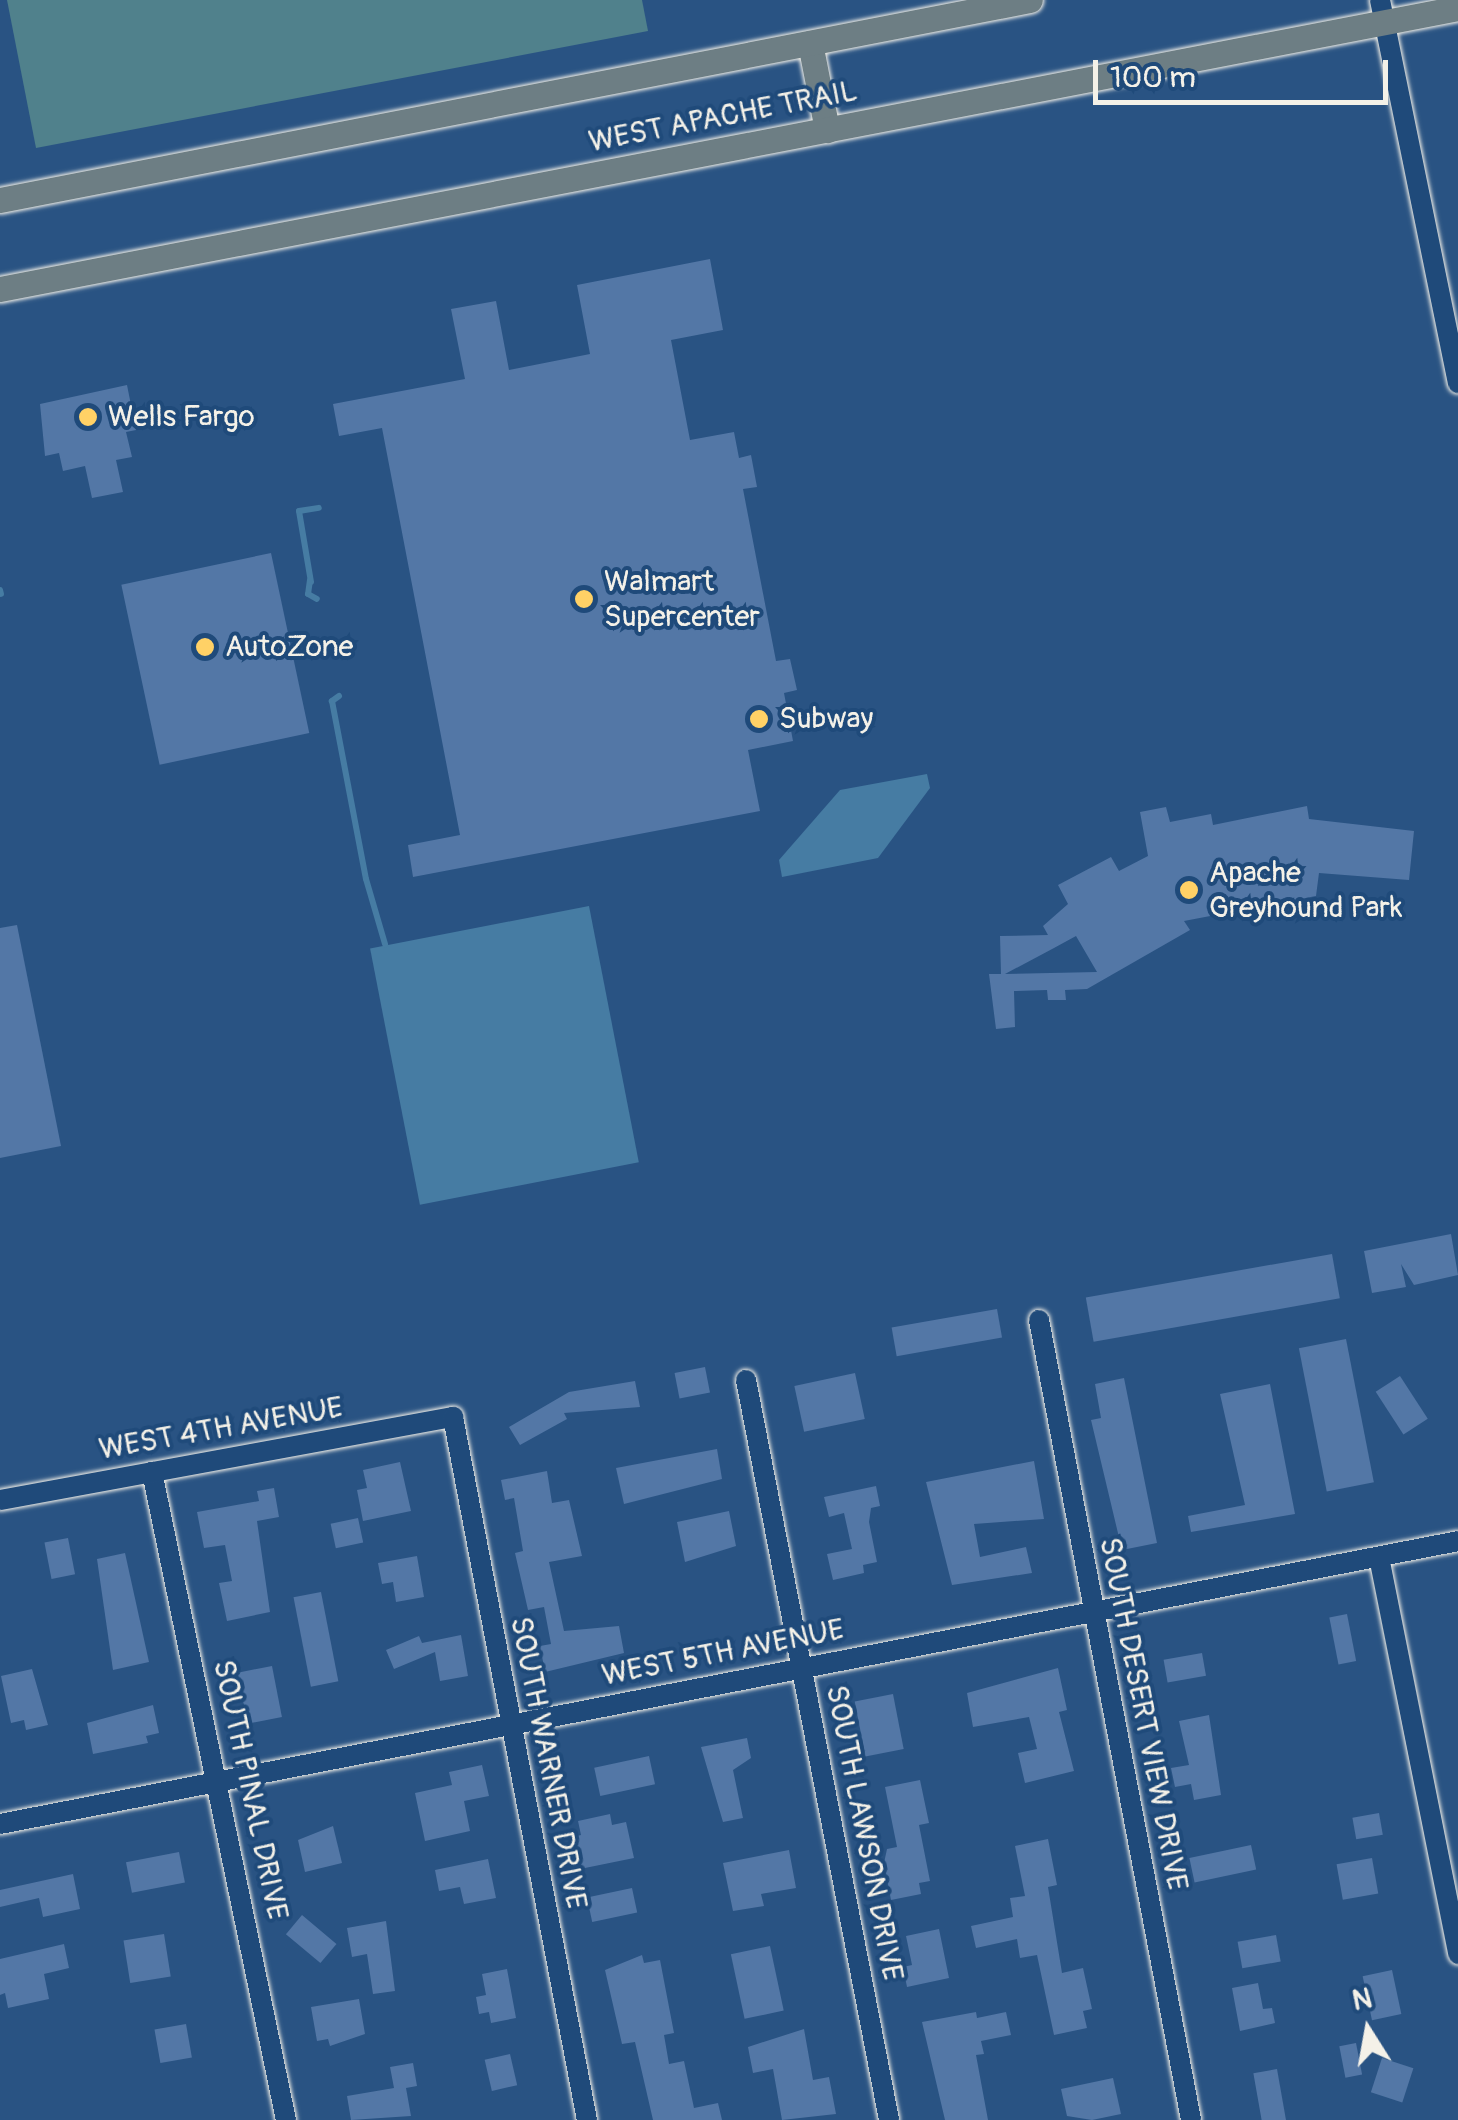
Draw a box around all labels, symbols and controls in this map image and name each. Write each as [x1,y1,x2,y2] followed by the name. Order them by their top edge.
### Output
[1098,40,1393,102] scale bar
[1110,59,1196,96] text: 100 m
[586,73,860,161] street label: WEST APACHE TRAIL
[108,399,255,435] place label: Wells Fargo
[77,406,99,428] marker: Wells Fargo
[604,564,760,634] place label: Walmart Supercenter
[573,588,595,610] marker: Walmart Supercenter
[225,629,353,665] place label: AutoZone
[194,636,216,658] marker: AutoZone
[779,701,873,737] place label: Subway
[748,708,770,730] marker: Subway
[1209,855,1403,926] place label: Apache Greyhound Park
[1178,879,1200,901] marker: Apache Greyhound Park
[96,1390,346,1468] street label: WEST 4TH AVENUE
[1091,1534,1195,1894] street label: SOUTH DESERT VIEW DRIVE
[599,1612,847,1694] street label: WEST 5TH AVENUE
[502,1614,594,1912] street label: SOUTH WARNER DRIVE
[205,1657,295,1923] street label: SOUTH PINAL DRIVE
[818,1682,910,1984] street label: SOUTH LAWSON DRIVE
[1318,1980,1418,2080] north arrow
[1350,1981,1375,2019] text: N

